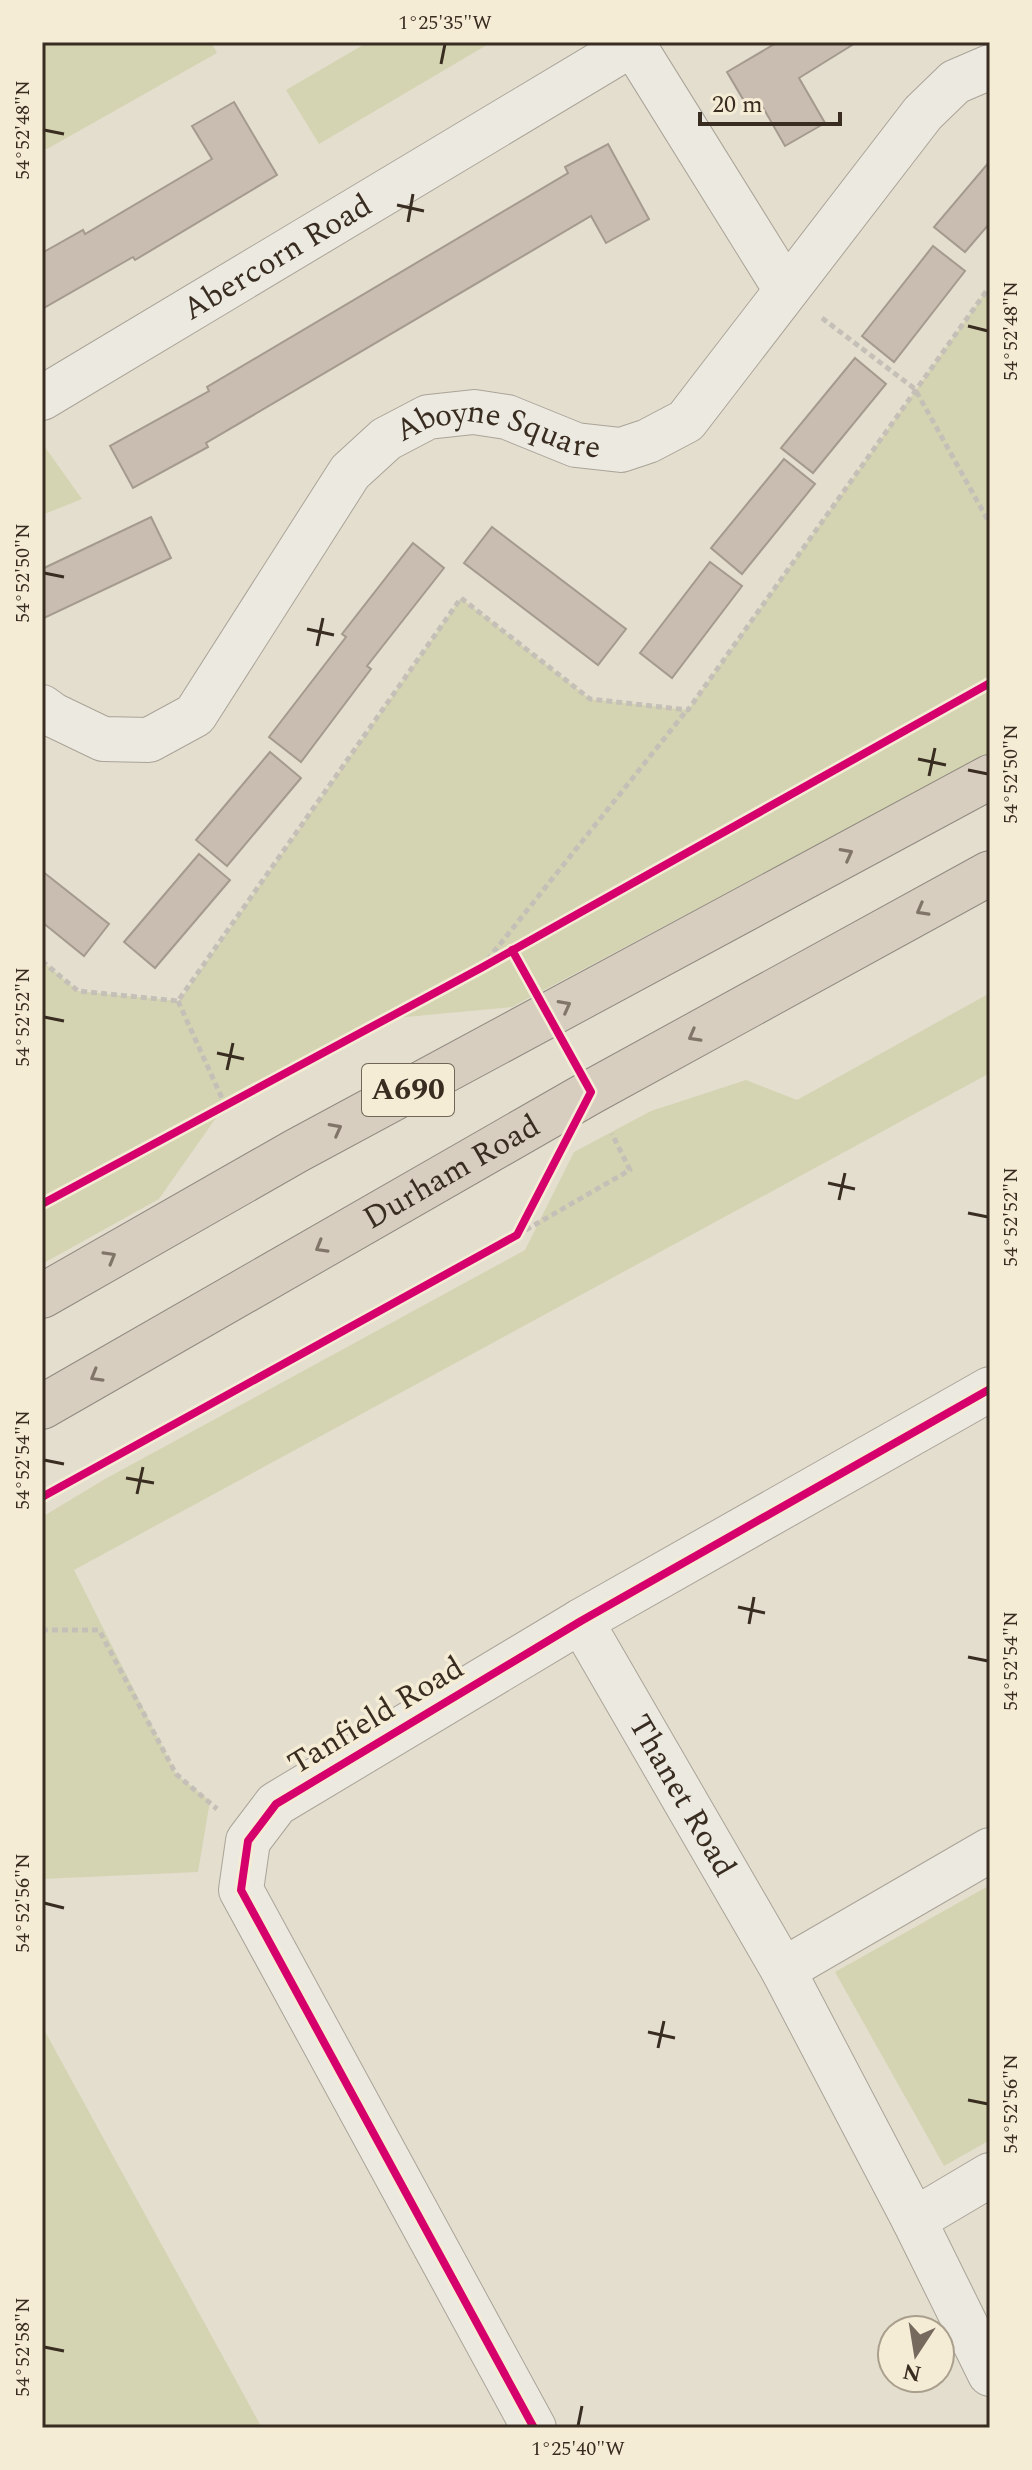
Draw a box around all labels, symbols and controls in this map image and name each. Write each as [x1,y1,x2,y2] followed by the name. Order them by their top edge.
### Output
[398,8,492,38] text: 1°25'35"W
[700,76,840,126] scale bar
[8,80,38,180] text: 54°52'48"N
[712,87,763,123] text: 20 m
[173,181,381,333] street label: Abercorn Road
[996,281,1026,381] text: 54°52'48"N
[386,387,603,472] street label: Aboyne Square
[8,523,38,623] text: 54°52'50"N
[996,724,1026,824] text: 54°52'50"N
[838,848,853,864] one-way arrow
[915,901,930,916] one-way arrow
[8,967,38,1067] text: 54°52'52"N
[556,1000,570,1016] one-way arrow
[688,1026,702,1041] one-way arrow
[362,1064,454,1116] road number: A690
[354,1102,549,1242] street label: Durham Road
[327,1124,342,1139] one-way arrow
[996,1167,1026,1267] text: 54°52'52"N
[316,1237,330,1253] one-way arrow
[101,1251,116,1267] one-way arrow
[90,1366,105,1382] one-way arrow
[8,1410,38,1510] text: 54°52'54"N
[996,1611,1026,1711] text: 54°52'54"N
[278,1644,474,1788] street label: Tanfield Road
[616,1705,749,1887] street label: Thanet Road
[8,1853,38,1953] text: 54°52'56"N
[996,2054,1026,2154] text: 54°52'56"N
[8,2297,38,2397] text: 54°52'58"N
[876,2314,956,2394] north arrow
[900,2354,924,2390] text: N
[531,2434,625,2464] text: 1°25'40"W

